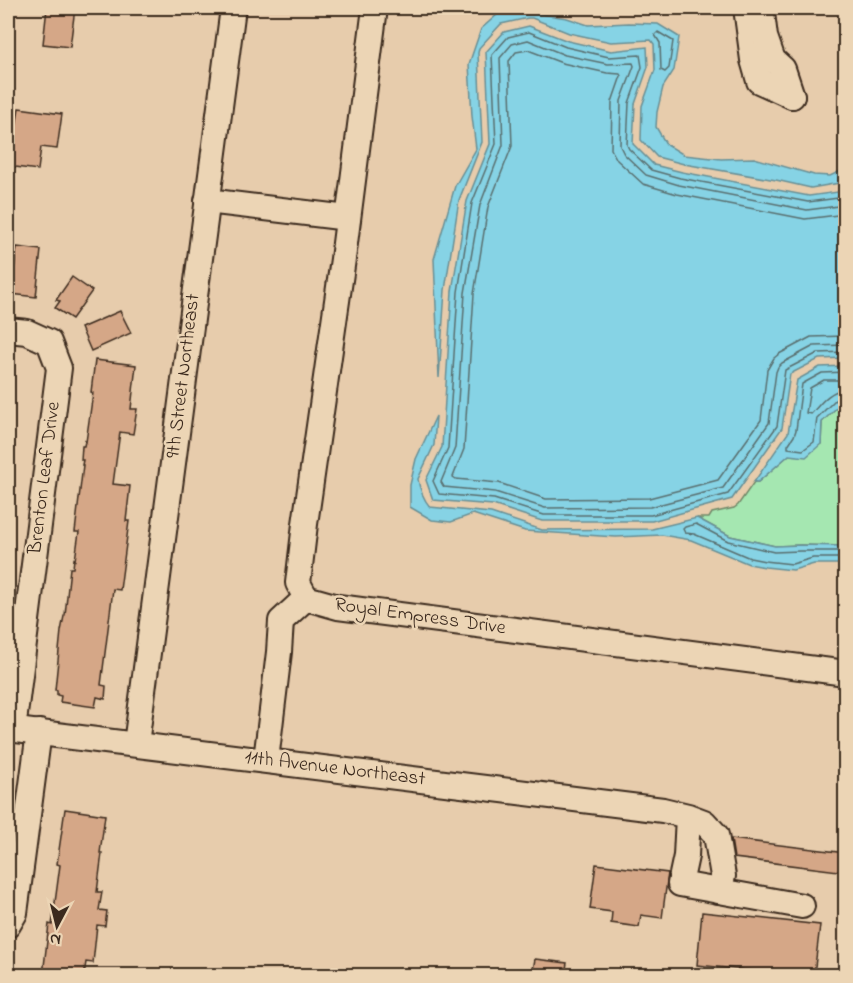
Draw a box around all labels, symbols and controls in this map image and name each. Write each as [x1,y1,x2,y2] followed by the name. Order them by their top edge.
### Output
[160,292,209,460] street label: 9th Street Northeast
[21,400,69,557] street label: Brenton Leaf Drive
[333,591,507,643] street label: Royal Empress Drive
[243,744,427,794] street label: 11th Avenue Northeast
[27,896,87,956] north arrow
[48,926,62,951] text: N

